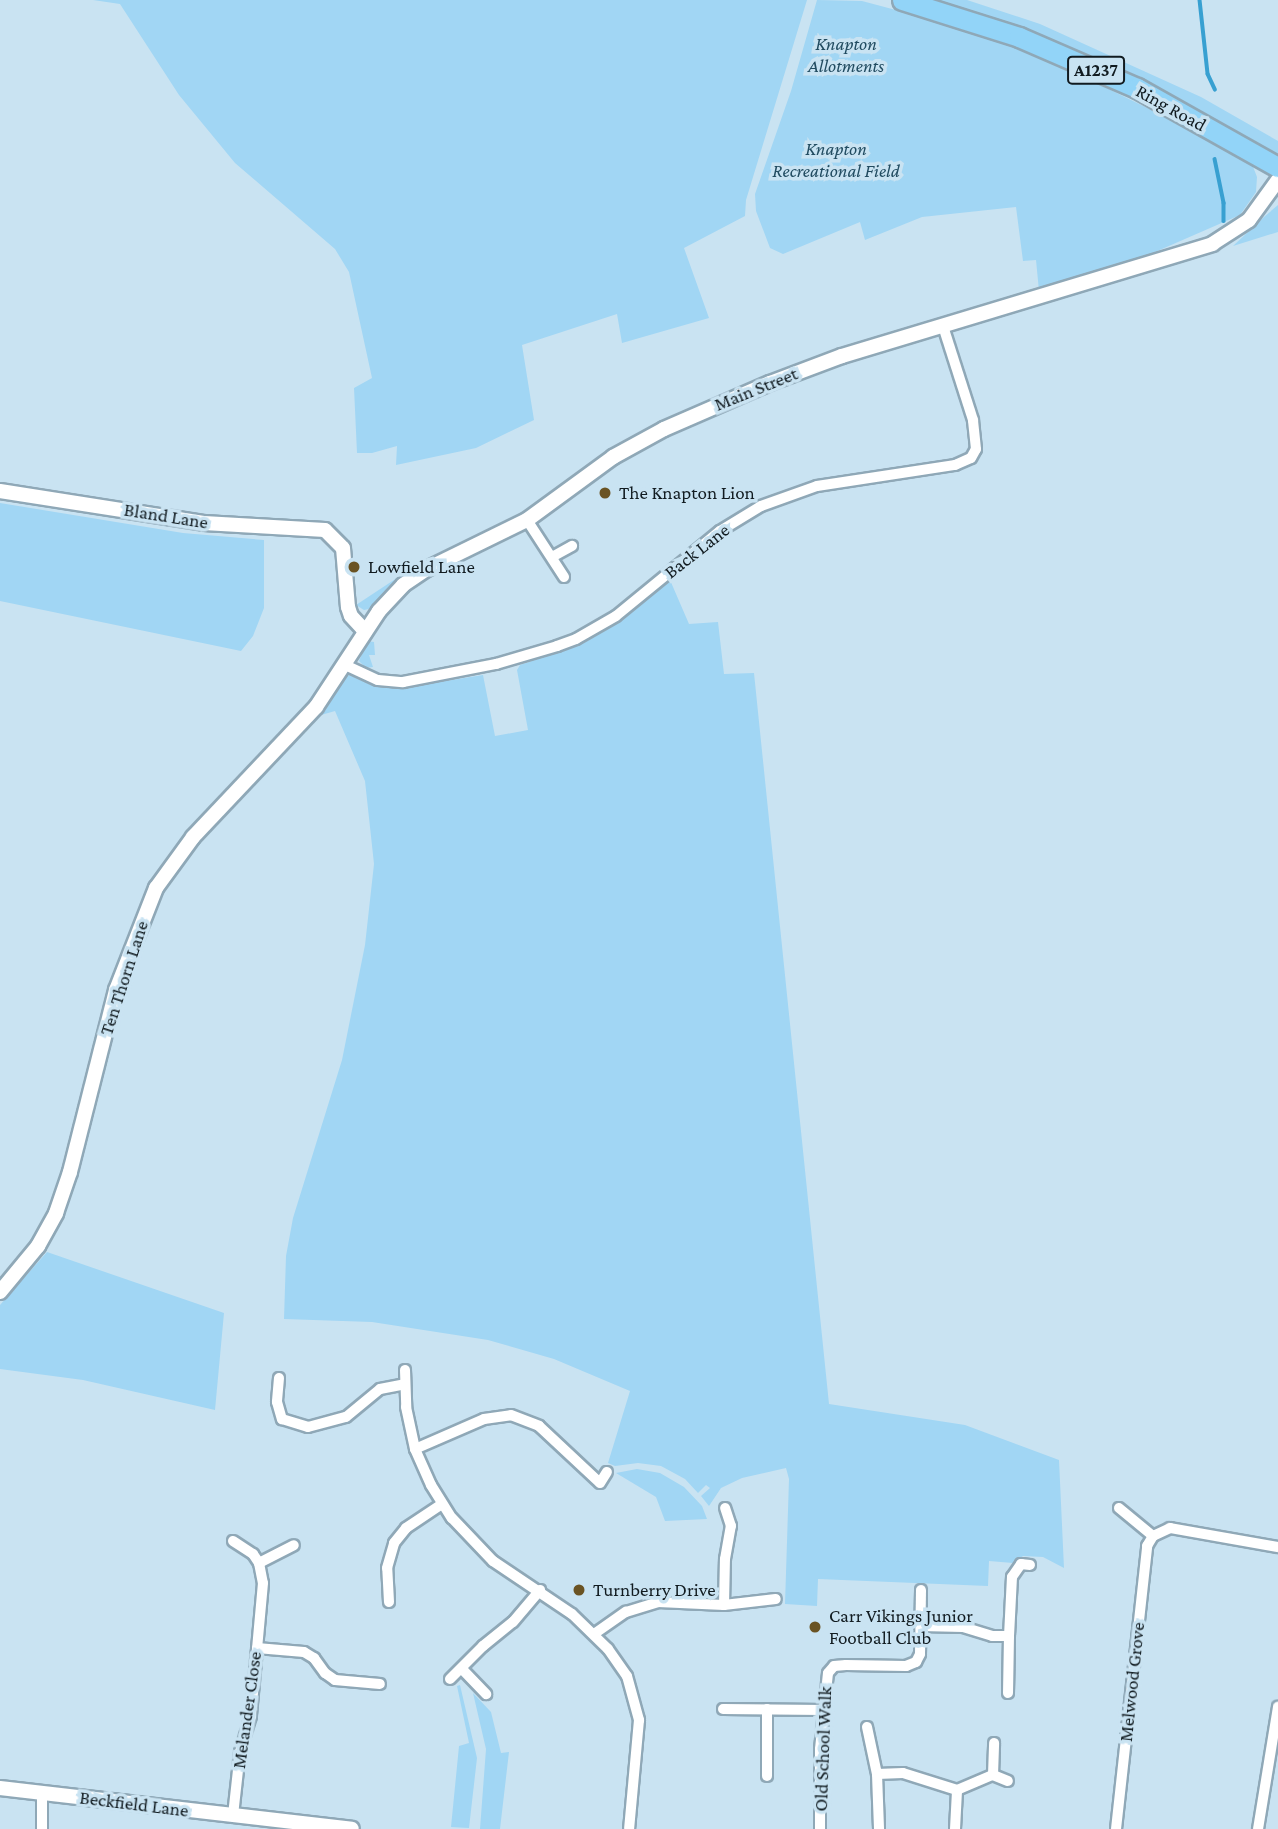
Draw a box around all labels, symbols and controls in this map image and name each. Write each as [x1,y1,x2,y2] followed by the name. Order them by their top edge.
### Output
[808,33,884,77] park label: Knapton Allotments
[1066,56,1126,84] road number: A1237
[1132,79,1210,137] street label: Ring Road
[772,138,900,182] park label: Knapton Recreational Field
[711,362,801,416] street label: Main Street
[619,482,755,504] place label: The Knapton Lion
[597,485,613,501] marker: The Knapton Lion
[122,498,210,534] street label: Bland Lane
[660,518,734,584] street label: Back Lane
[368,556,475,578] place label: Lowfield Lane
[346,559,362,575] marker: Lowfield Lane
[95,918,153,1038] street label: Ten Thorn Lane
[593,1579,716,1601] place label: Turnberry Drive
[571,1582,587,1598] marker: Turnberry Drive
[829,1605,973,1649] place label: Carr Vikings Junior Football Club
[807,1619,823,1635] marker: Carr Vikings Junior Football Club
[1114,1621,1150,1743] street label: Melwood Grove
[227,1650,267,1770] street label: Melander Close
[809,1686,837,1812] street label: Old School Walk
[78,1786,190,1822] street label: Beckfield Lane

